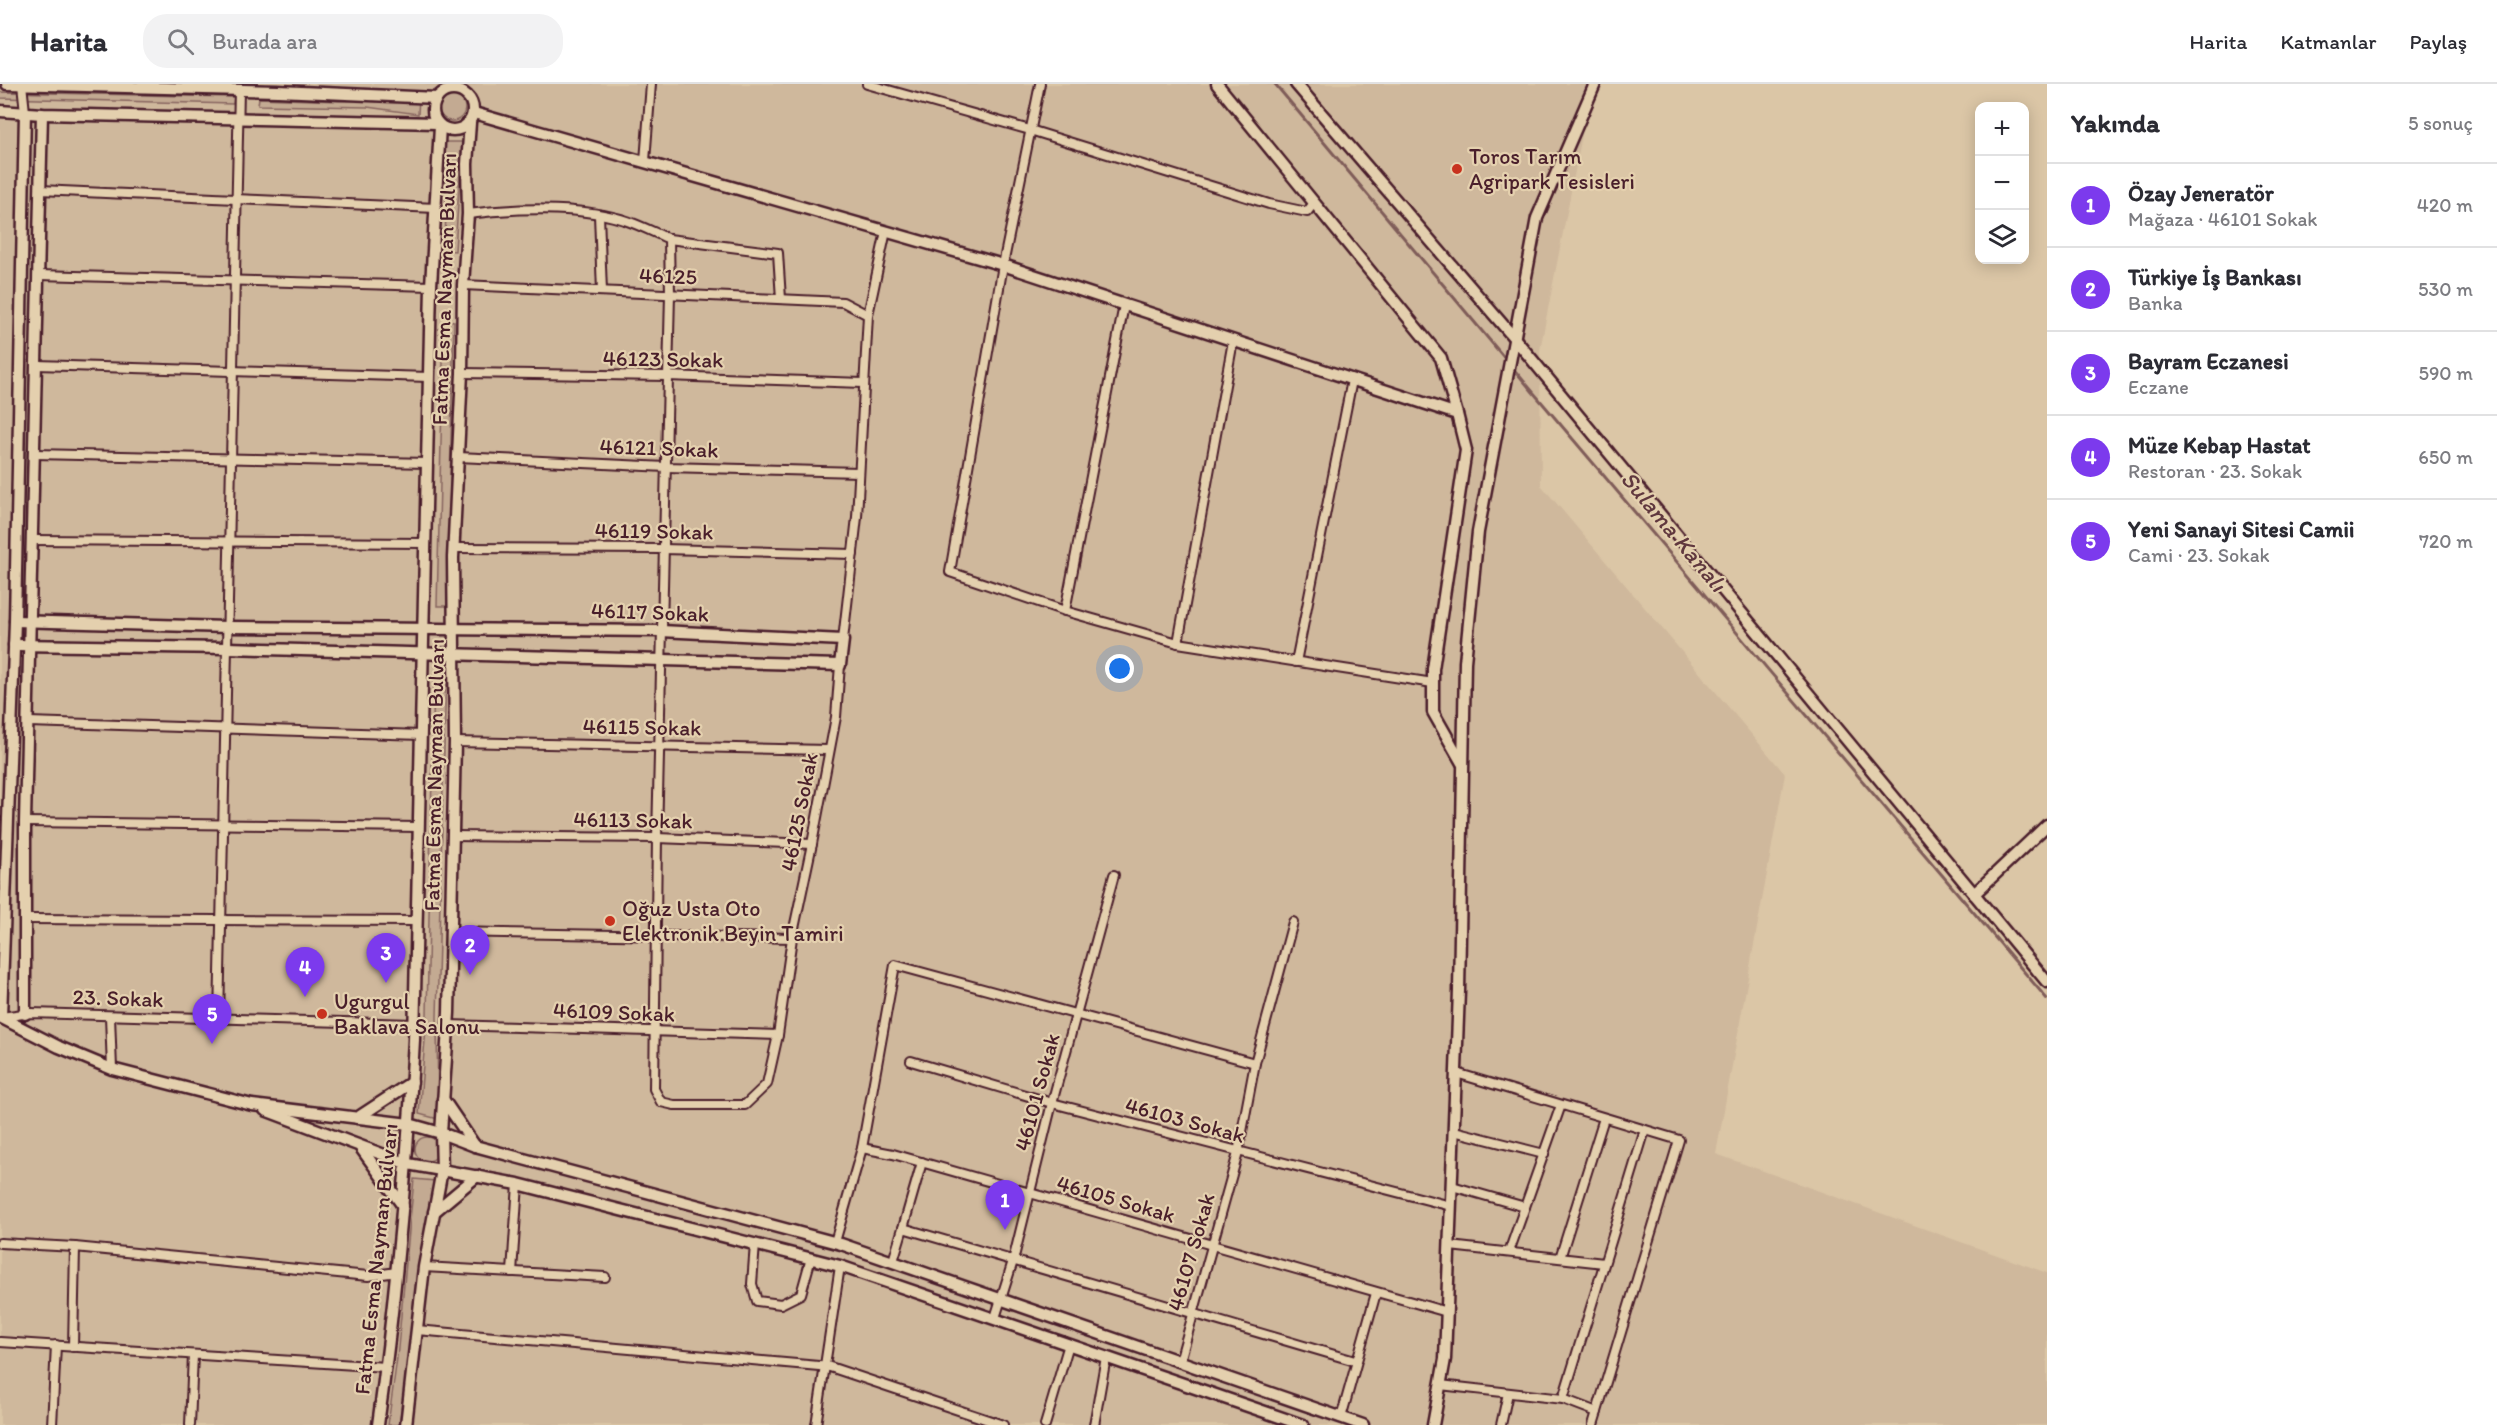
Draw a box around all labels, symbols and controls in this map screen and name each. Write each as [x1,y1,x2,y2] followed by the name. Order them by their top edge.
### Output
[143,14,563,68] search box
[30,24,107,58] text: Harita
[164,25,197,58] icon: search
[212,28,317,55] text: Burada ara
[2189,29,2247,54] text: Harita
[2280,29,2376,54] text: Katmanlar
[2409,29,2467,54] text: Paylaş
[1975,102,2029,264] map controls
[1975,102,2029,156] button: +
[2071,107,2160,139] text: Yakında
[2408,111,2473,135] text: 5 sonuç
[1469,143,1635,195] place label: Toros Tarım Agripark Tesisleri
[426,152,462,426] street label: Fatma Esma Nayman Bulvarı
[1975,156,2029,210] button: −
[1450,162,1464,176] marker: Toros Tarım Agripark Tesisleri
[2128,180,2274,207] text: Özay Jeneratör
[2086,193,2095,217] text: 1
[2417,193,2473,217] text: 420 m
[2128,207,2318,231] text: Mağaza · 46101 Sokak
[1975,210,2029,264] button: layers
[638,261,698,291] street label: 46125
[2128,264,2302,291] text: Türkiye İş Bankası
[2085,277,2096,301] text: 2
[2418,277,2473,301] text: 530 m
[2128,291,2183,315] text: Banka
[602,344,724,374] street label: 46123 Sokak
[2128,348,2289,375] text: Bayram Eczanesi
[2085,361,2096,385] text: 3
[2418,361,2473,385] text: 590 m
[2128,375,2189,399] text: Eczane
[599,432,719,464] street label: 46121 Sokak
[2128,432,2311,459] text: Müze Kebap Hastat
[2084,445,2097,469] text: 4
[2418,445,2473,469] text: 650 m
[2128,459,2302,483] text: Restoran · 23. Sokak
[1615,465,1733,598] water label: Sulama Kanalı
[594,516,714,546] street label: 46119 Sokak
[2128,516,2354,543] text: Yeni Sanayi Sitesi Camii
[2085,529,2096,553] text: 5
[2419,529,2473,553] text: 720 m
[2128,543,2270,567] text: Cami · 23. Sokak
[590,596,710,628] street label: 46117 Sokak
[418,638,450,912] street label: Fatma Esma Nayman Bulvarı
[1105,654,1134,683] your location
[582,712,702,742] street label: 46115 Sokak
[774,750,824,874] street label: 46125 Sokak
[573,805,693,835] street label: 46113 Sokak
[622,895,844,947] place label: Oğuz Usta Oto Elektronik Beyin Tamiri
[603,914,617,928] marker: Oğuz Usta Oto Elektronik Beyin Tamiri
[450,926,490,975] pin: 2
[366,934,406,983] pin: 3
[286,948,324,997] pin: 4
[72,983,164,1013] street label: 23. Sokak
[334,988,480,1040] place label: Ugurgul Baklava Salonu
[192,994,232,1044] pin: 5
[553,996,675,1028] street label: 46109 Sokak
[315,1007,329,1021] marker: Ugurgul Baklava Salonu
[1008,1030,1066,1154] street label: 46101 Sokak
[1122,1091,1248,1149] street label: 46103 Sokak
[348,1122,404,1396] street label: Fatma Esma Nayman Bulvarı
[1054,1169,1178,1229] street label: 46105 Sokak
[986,1180,1024,1230] pin: 1
[1161,1190,1221,1314] street label: 46107 Sokak

